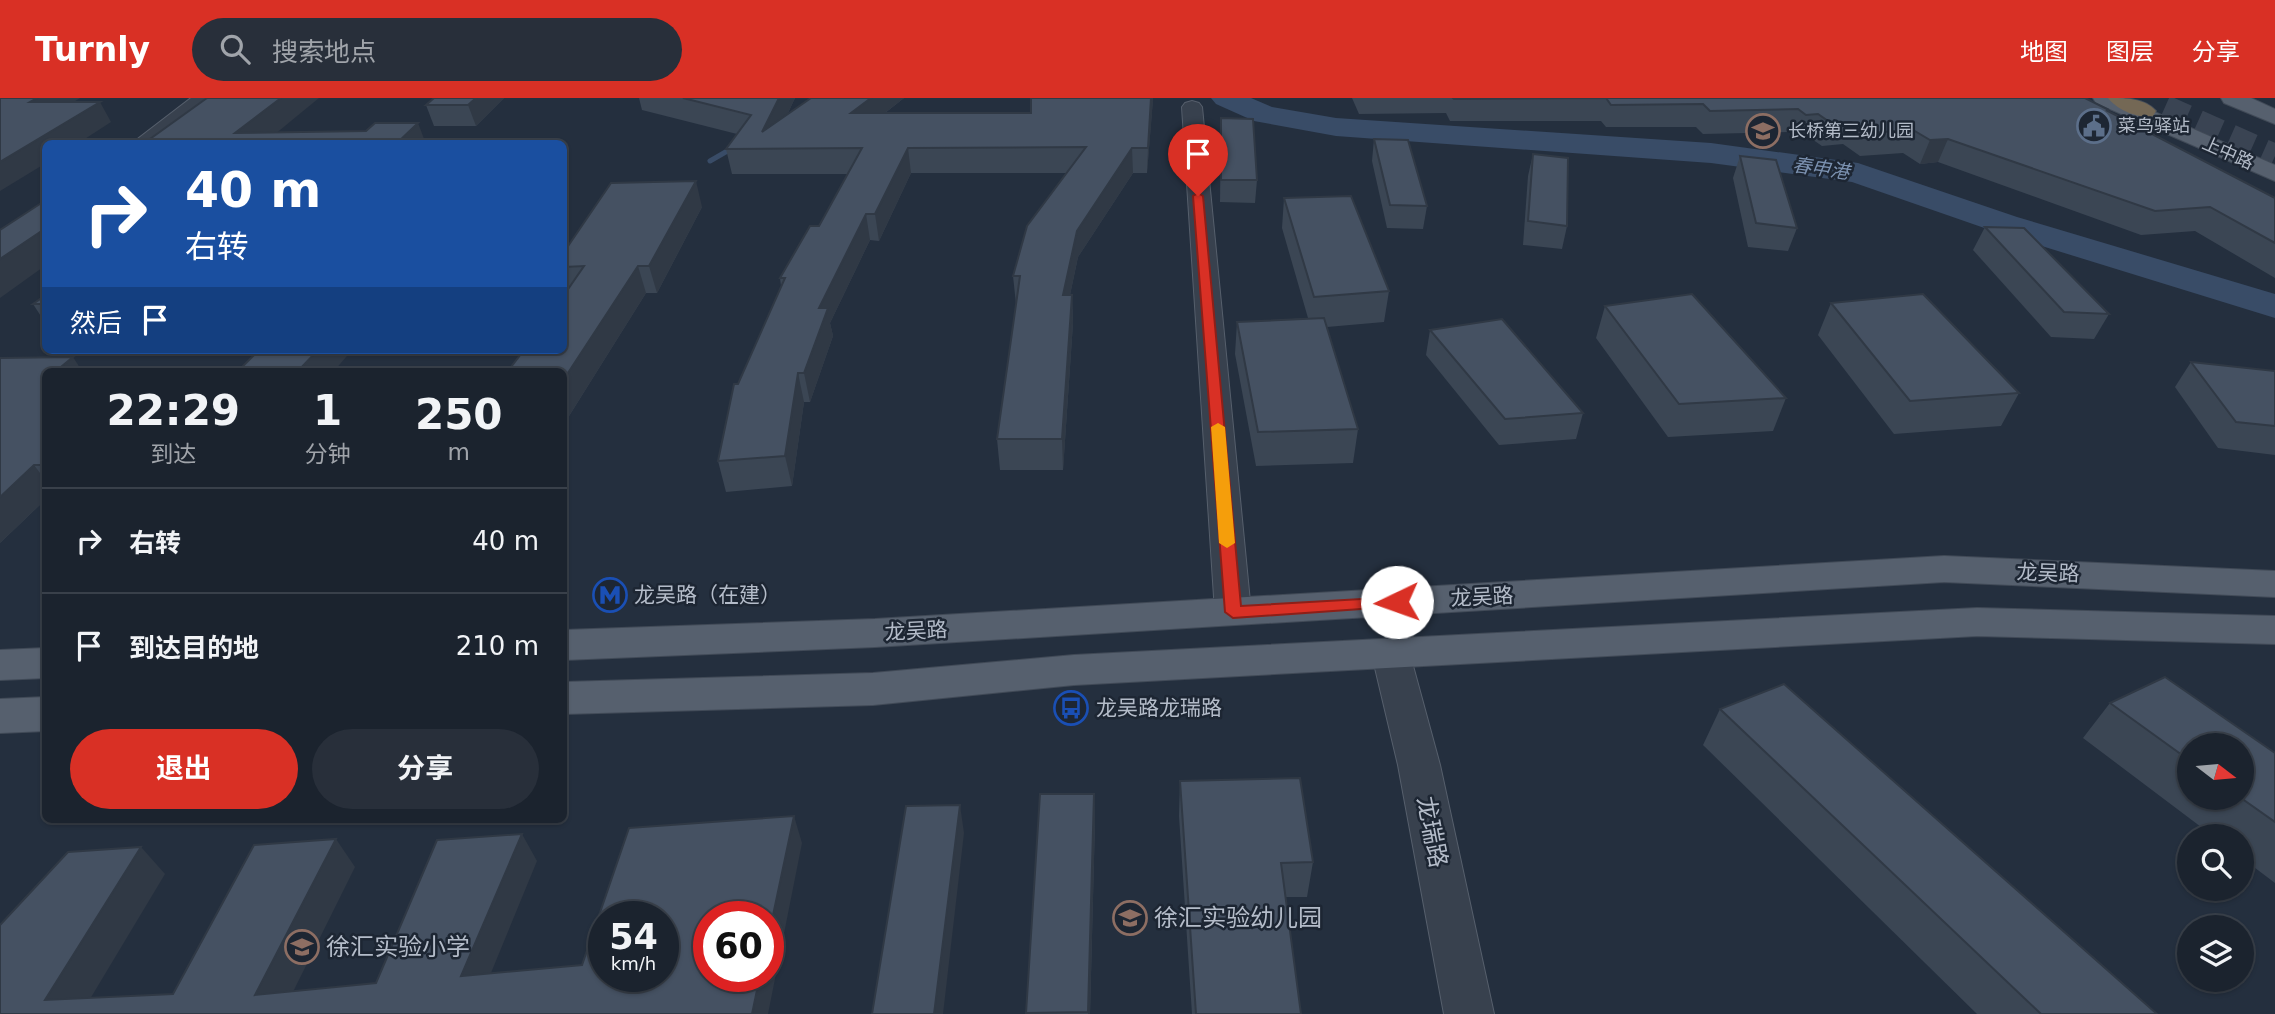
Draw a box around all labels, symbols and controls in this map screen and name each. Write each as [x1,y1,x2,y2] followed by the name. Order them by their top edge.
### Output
[192,18,682,81] search box
[35,30,150,69] text: Turnly
[216,30,254,68] icon: search
[272,37,376,67] text: 搜索地点
[2020,38,2068,66] text: 地图
[2106,38,2154,66] text: 图层
[2192,38,2240,66] text: 分享
[2075,107,2113,145] public building icon: 菜鸟驿站
[1744,112,1782,150] school or university icon: 长桥第三幼儿园
[2118,115,2190,136] place label: 菜鸟驿站
[1788,120,1914,141] place label: 长桥第三幼儿园
[1168,124,1228,196] pin
[2199,132,2257,173] street label: 上中路
[1179,135,1217,173] icon: arrive
[1791,153,1854,183] water label: 春申港
[185,162,321,219] text: 40 m
[70,168,161,259] icon: right
[185,228,249,266] text: 右转
[136,301,174,339] icon: arrive
[70,308,122,338] text: 然后
[106,386,240,435] text: 22:29
[313,386,342,435] text: 1
[415,390,503,439] text: 250
[448,439,470,465] text: m
[150,441,196,467] text: 到达
[305,441,351,467] text: 分钟
[70,522,108,560] icon: right
[472,526,539,556] text: 40 m
[129,528,181,558] text: 右转
[2016,560,2080,586] street label: 龙吴路
[1360,565,1434,639] position arrow
[591,576,629,614] metro station icon: 龙吴路（在建）
[634,583,781,607] place label: 龙吴路（在建）
[1450,583,1514,611] street label: 龙吴路
[884,617,948,645] street label: 龙吴路
[70,627,108,665] icon: arrive
[456,631,539,661] text: 210 m
[129,633,259,663] text: 到达目的地
[1052,689,1090,727] bus stop icon: 龙吴路龙瑞路
[1096,696,1222,720] place label: 龙吴路龙瑞路
[70,729,298,809] button: 退出
[312,729,539,809] button: 分享
[2177,733,2254,810] north arrow
[2177,733,2254,992] map controls
[1411,794,1453,870] street label: 龙瑞路
[2177,824,2254,901] button: search
[1111,899,1149,937] school or university icon: 徐汇实验幼儿园
[693,901,784,992] speed limit sign: 60
[1154,904,1322,932] place label: 徐汇实验幼儿园
[2177,915,2254,992] button: layers
[609,917,658,957] text: 54
[283,928,321,966] school or university icon: 徐汇实验小学
[326,933,470,961] place label: 徐汇实验小学
[611,953,656,974] text: km/h

